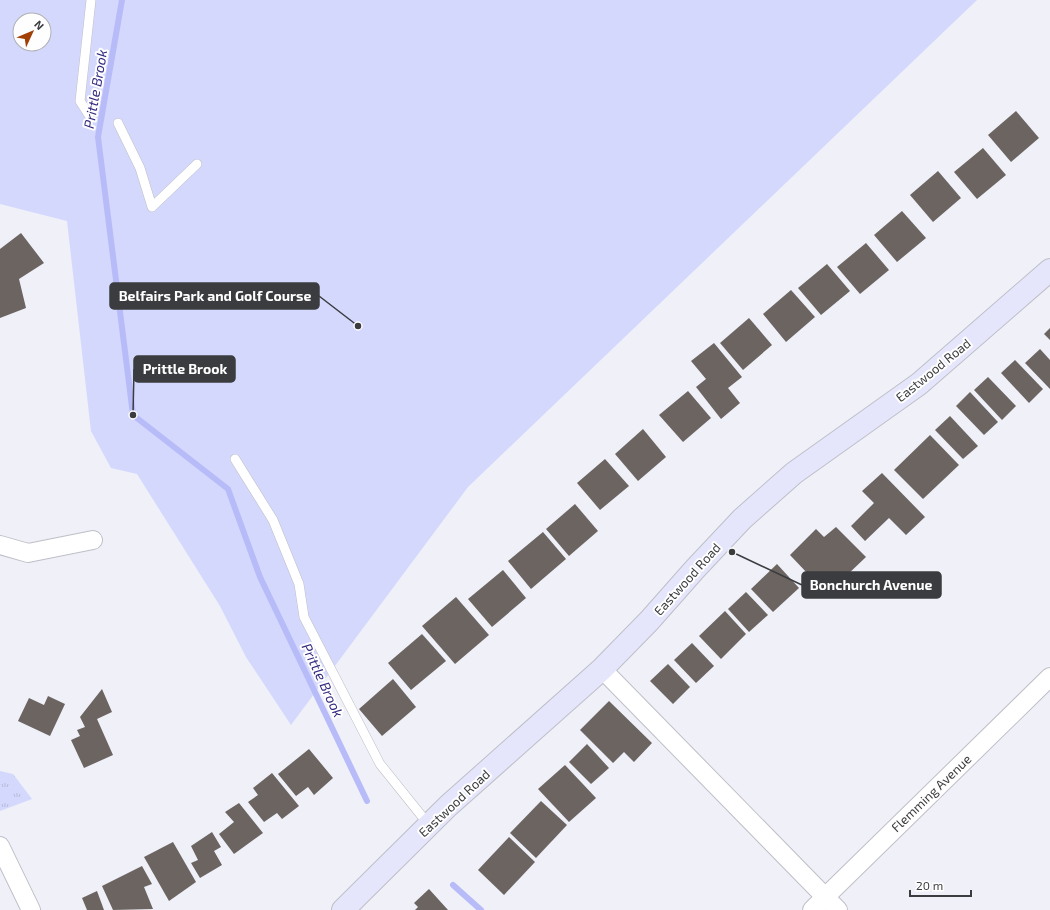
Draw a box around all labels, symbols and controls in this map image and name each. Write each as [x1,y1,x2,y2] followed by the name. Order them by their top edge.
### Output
[12,12,52,52] north arrow
[32,17,47,32] text: N
[80,48,110,130] water label: Prittle Brook
[110,283,319,309] callout: Belfairs Park and Golf Course
[119,287,311,304] text: Belfairs Park and Golf Course
[892,335,974,405] street label: Eastwood Road
[134,356,235,382] callout: Prittle Brook
[143,360,227,377] text: Prittle Brook
[650,540,724,618] street label: Eastwood Road
[802,572,941,598] callout: Bonchurch Avenue
[810,576,932,593] text: Bonchurch Avenue
[298,640,348,720] water label: Prittle Brook
[888,751,974,835] street label: Flemming Avenue
[415,766,493,840] street label: Eastwood Road
[910,872,971,898] scale bar
[916,878,943,892] text: 20 m

